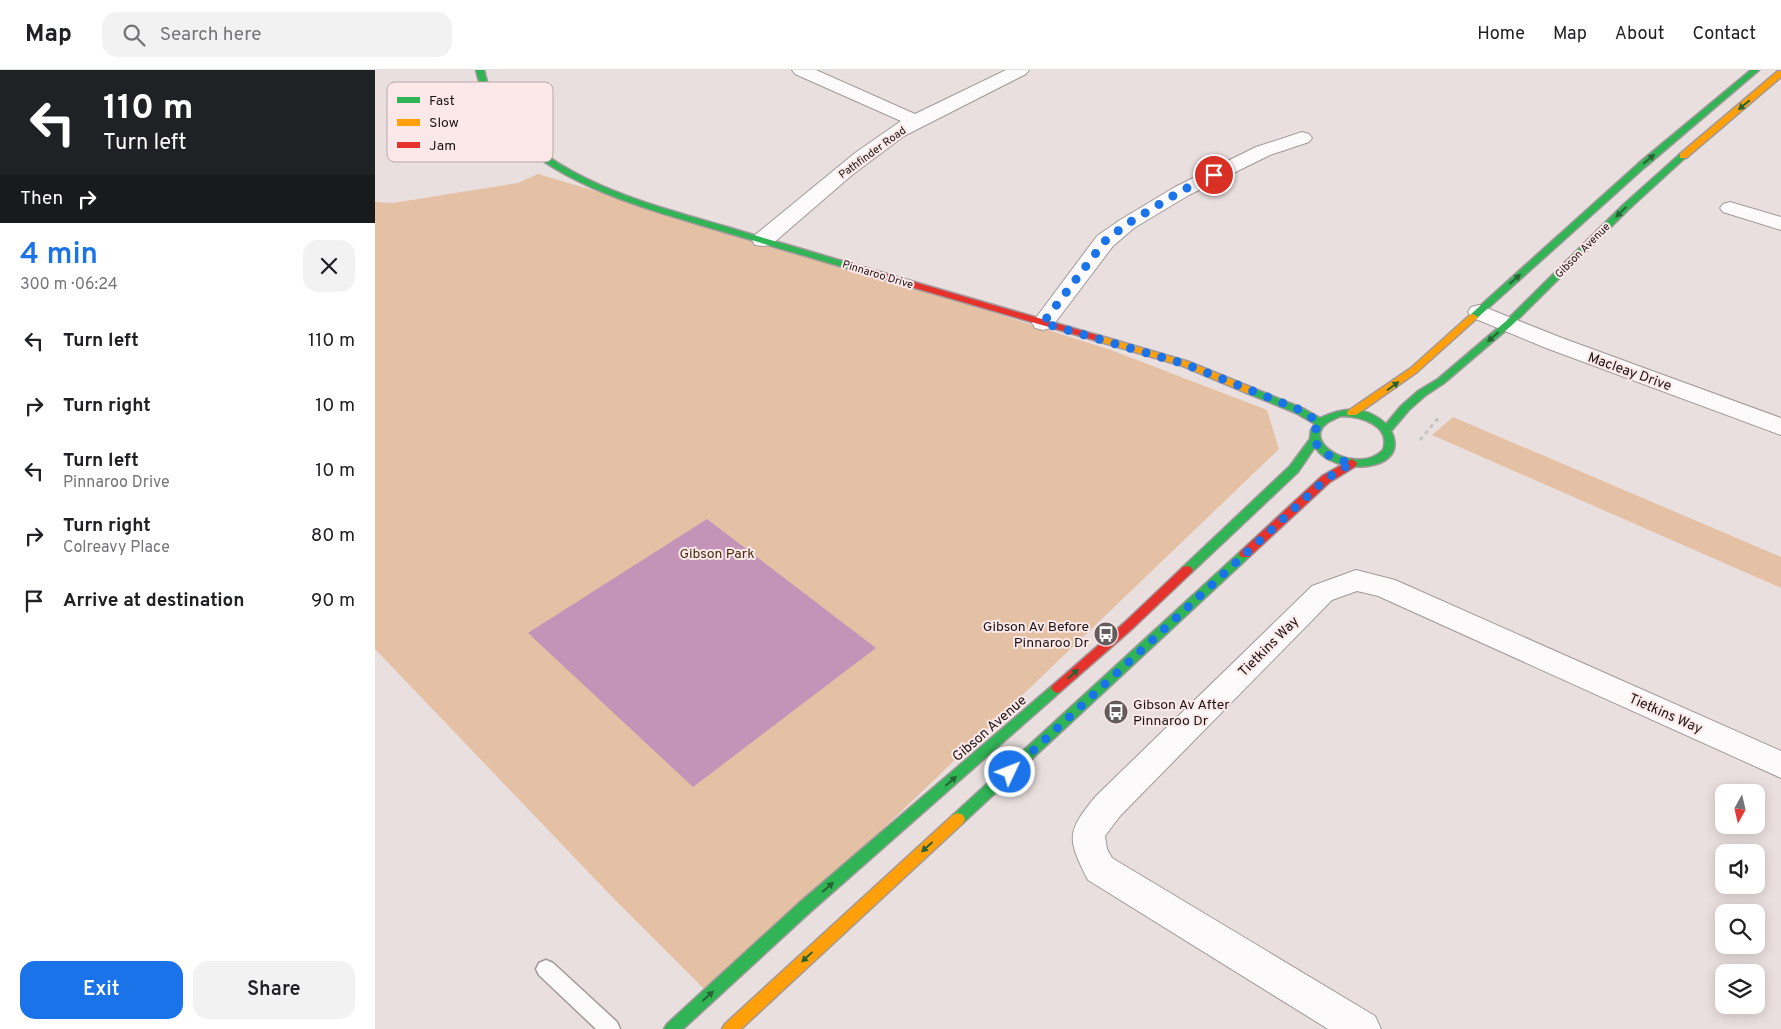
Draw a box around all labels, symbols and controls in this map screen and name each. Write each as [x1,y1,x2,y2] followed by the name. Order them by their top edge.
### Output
[102,12,452,57] search box
[25,20,72,50] text: Map
[120,21,148,49] icon: search
[160,23,261,47] text: Search here
[1477,23,1525,46] text: Home
[1553,23,1587,46] text: Map
[1615,23,1664,46] text: About
[1692,23,1756,46] text: Contact
[387,82,553,162] legend
[103,87,193,131] text: 110 m
[20,90,85,155] icon: left
[429,93,455,110] text: Fast
[1738,99,1750,110] one-way arrow
[429,115,459,132] text: Slow
[836,124,909,182] street label: Pathfinder Road
[103,130,186,157] text: Turn left
[429,138,456,155] text: Jam
[1642,153,1655,164] one-way arrow
[1193,154,1235,196] pin
[1200,161,1228,189] icon: arrive
[73,185,101,213] icon: right
[20,187,63,211] text: Then
[1616,206,1628,218] one-way arrow
[1552,220,1613,281] street label: Gibson Avenue
[20,237,98,274] text: 4 min
[303,240,355,292] button: close
[841,258,915,292] street label: Pinnaroo Drive
[1509,274,1522,285] one-way arrow
[20,275,118,295] text: 300 m · 06:24
[20,327,48,355] icon: left
[63,329,139,353] text: Turn left
[308,329,355,353] text: 110 m
[1486,332,1499,343] one-way arrow
[1585,349,1674,395] street label: Macleay Drive
[1386,381,1399,391] one-way arrow
[20,392,48,420] icon: right
[63,394,151,418] text: Turn right
[315,394,355,418] text: 10 m
[63,449,139,473] text: Turn left
[20,457,48,485] icon: left
[315,459,355,483] text: 10 m
[63,473,170,493] text: Pinnaroo Drive
[63,514,151,538] text: Turn right
[20,522,48,550] icon: right
[311,524,355,548] text: 80 m
[63,538,170,558] text: Colreavy Place
[679,546,755,563] park label: Gibson Park
[20,587,48,615] icon: arrive
[63,589,244,613] text: Arrive at destination
[311,589,355,613] text: 90 m
[1235,613,1303,681] street label: Tietkins Way
[983,619,1090,652] place label: Gibson Av Before Pinnaroo Dr
[1093,621,1119,647] bus stop icon: Gibson Av Before Pinnaroo Dr
[1067,668,1079,680] one-way arrow
[1626,691,1705,738] street label: Tietkins Way
[950,692,1030,766] street label: Gibson Avenue
[1133,697,1230,730] place label: Gibson Av After Pinnaroo Dr
[1103,699,1129,725] bus stop icon: Gibson Av After Pinnaroo Dr
[983,745,1035,797] position arrow
[945,775,957,787] one-way arrow
[1715,784,1765,834] north arrow
[1715,784,1765,1014] map controls
[921,841,933,853] one-way arrow
[1715,844,1765,894] button: sound
[822,881,834,893] one-way arrow
[1715,904,1765,954] button: search
[801,951,813,963] one-way arrow
[20,961,183,1019] button: Exit
[193,961,355,1019] button: Share
[1715,964,1765,1014] button: layers
[701,990,713,1002] one-way arrow

